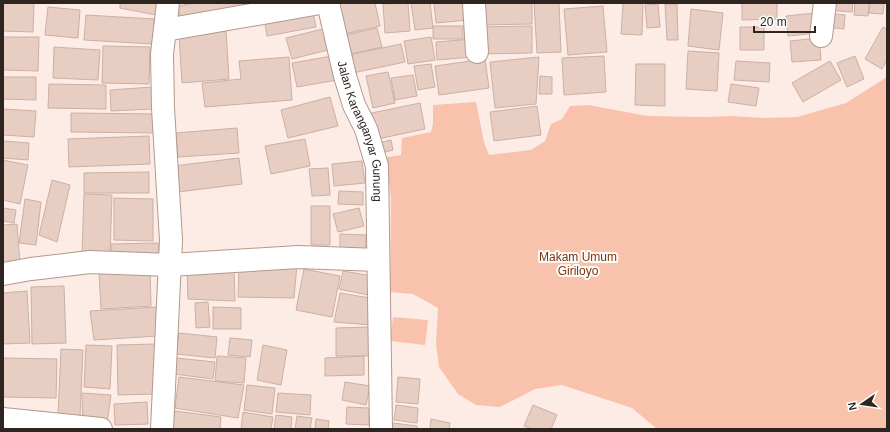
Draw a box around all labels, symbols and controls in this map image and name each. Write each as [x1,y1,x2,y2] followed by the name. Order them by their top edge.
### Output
[754,8,815,34] scale bar
[760,15,787,29] text: 20 m
[335,59,385,202] street label: Jalan Karanganyar Gunung
[539,250,617,278] park label: Makam Umum Giriloyo
[842,384,882,424] north arrow
[846,401,859,411] text: N

